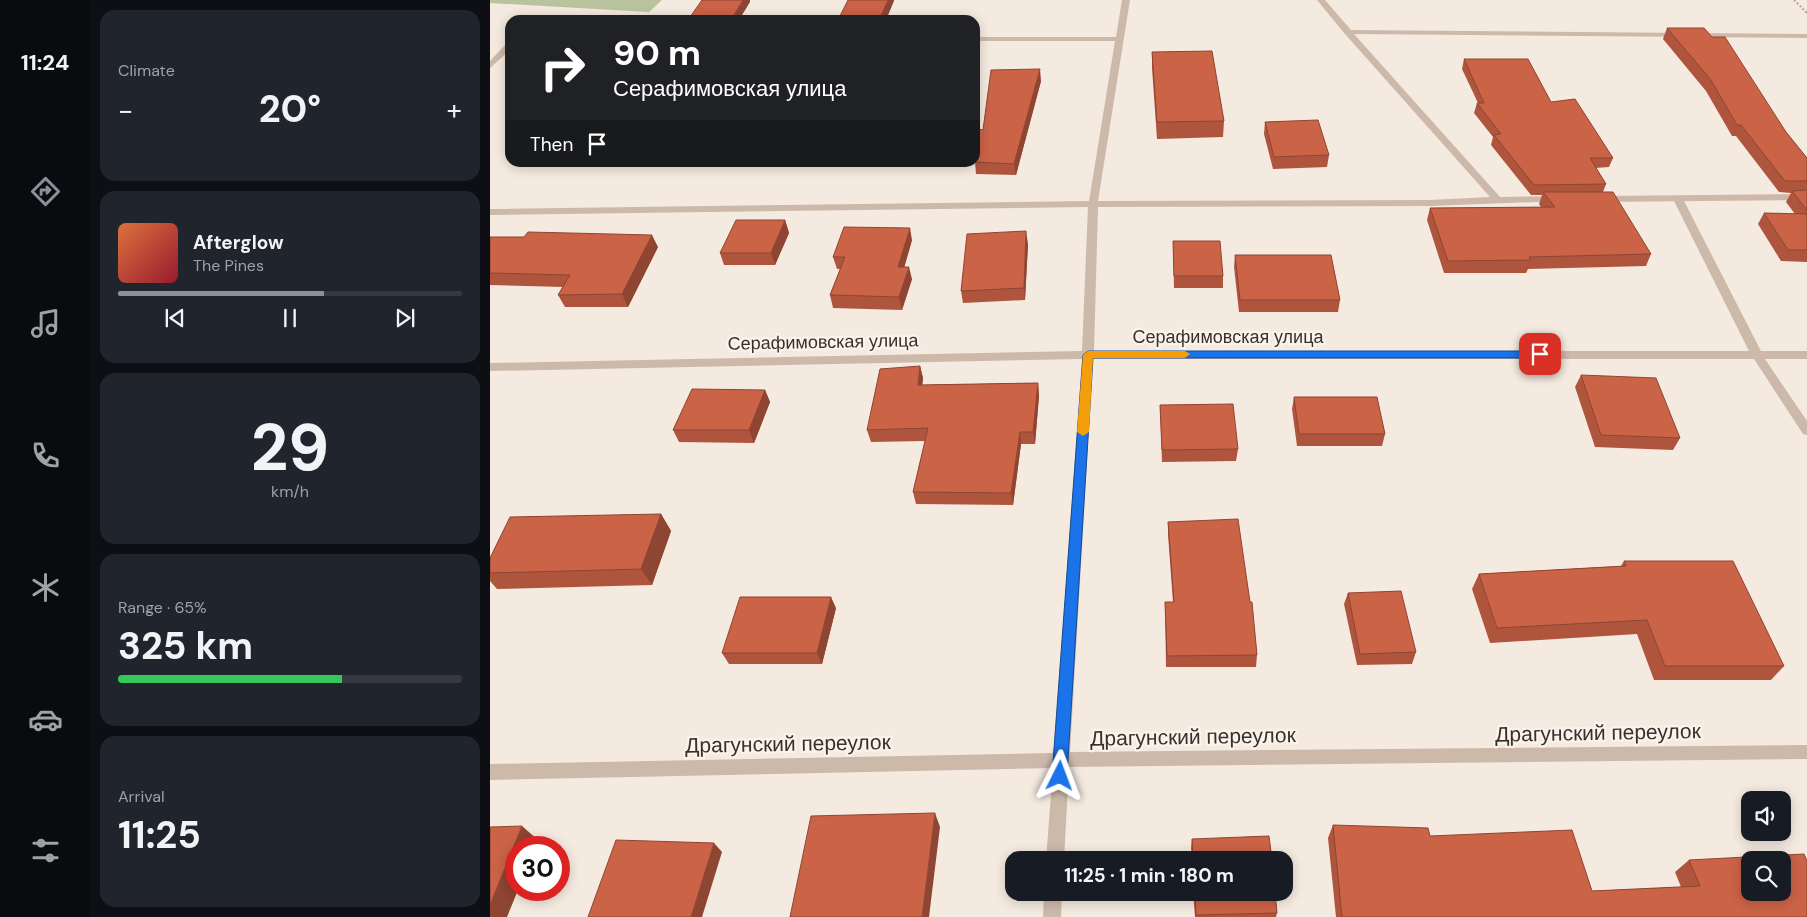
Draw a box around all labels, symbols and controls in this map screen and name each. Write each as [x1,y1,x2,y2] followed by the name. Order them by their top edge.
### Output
[613,30,701,76] text: 90 m
[530,35,595,100] icon: right
[21,48,69,77] text: 11:24
[118,60,175,81] text: Climate
[613,74,846,103] text: Серафимовская улица
[259,84,321,134] text: 20°
[118,92,133,129] text: −
[447,92,462,129] text: +
[583,130,611,158] icon: arrive
[530,132,573,157] text: Then
[28,174,63,209] icon: directions
[193,230,284,255] text: Afterglow
[193,255,264,276] text: The Pines
[161,304,189,332] icon: previous
[276,304,304,332] icon: pause
[391,304,419,332] icon: next
[28,306,63,341] icon: music
[1133,325,1324,349] street label: Серафимовская улица
[727,328,920,356] street label: Серафимовская улица
[1519,333,1561,375] pin
[1526,340,1554,368] icon: arrive
[251,406,329,490] text: 29
[28,438,63,473] icon: phone
[271,481,309,502] text: km/h
[28,570,63,605] icon: climate
[118,597,207,618] text: Range · 65%
[118,621,253,671] text: 325 km
[28,702,63,737] icon: car
[1495,717,1702,749] street label: Драгунский переулок
[1090,721,1297,753] street label: Драгунский переулок
[685,728,892,760] street label: Драгунский переулок
[1033,749,1085,801] position arrow
[118,786,165,807] text: Arrival
[1741,791,1791,901] map controls
[1741,791,1791,841] button: sound
[118,810,201,860] text: 11:25
[28,833,63,868] icon: filters
[505,836,570,901] speed limit sign: 30
[1741,851,1791,901] button: search
[1064,863,1234,888] text: 11:25 · 1 min · 180 m

